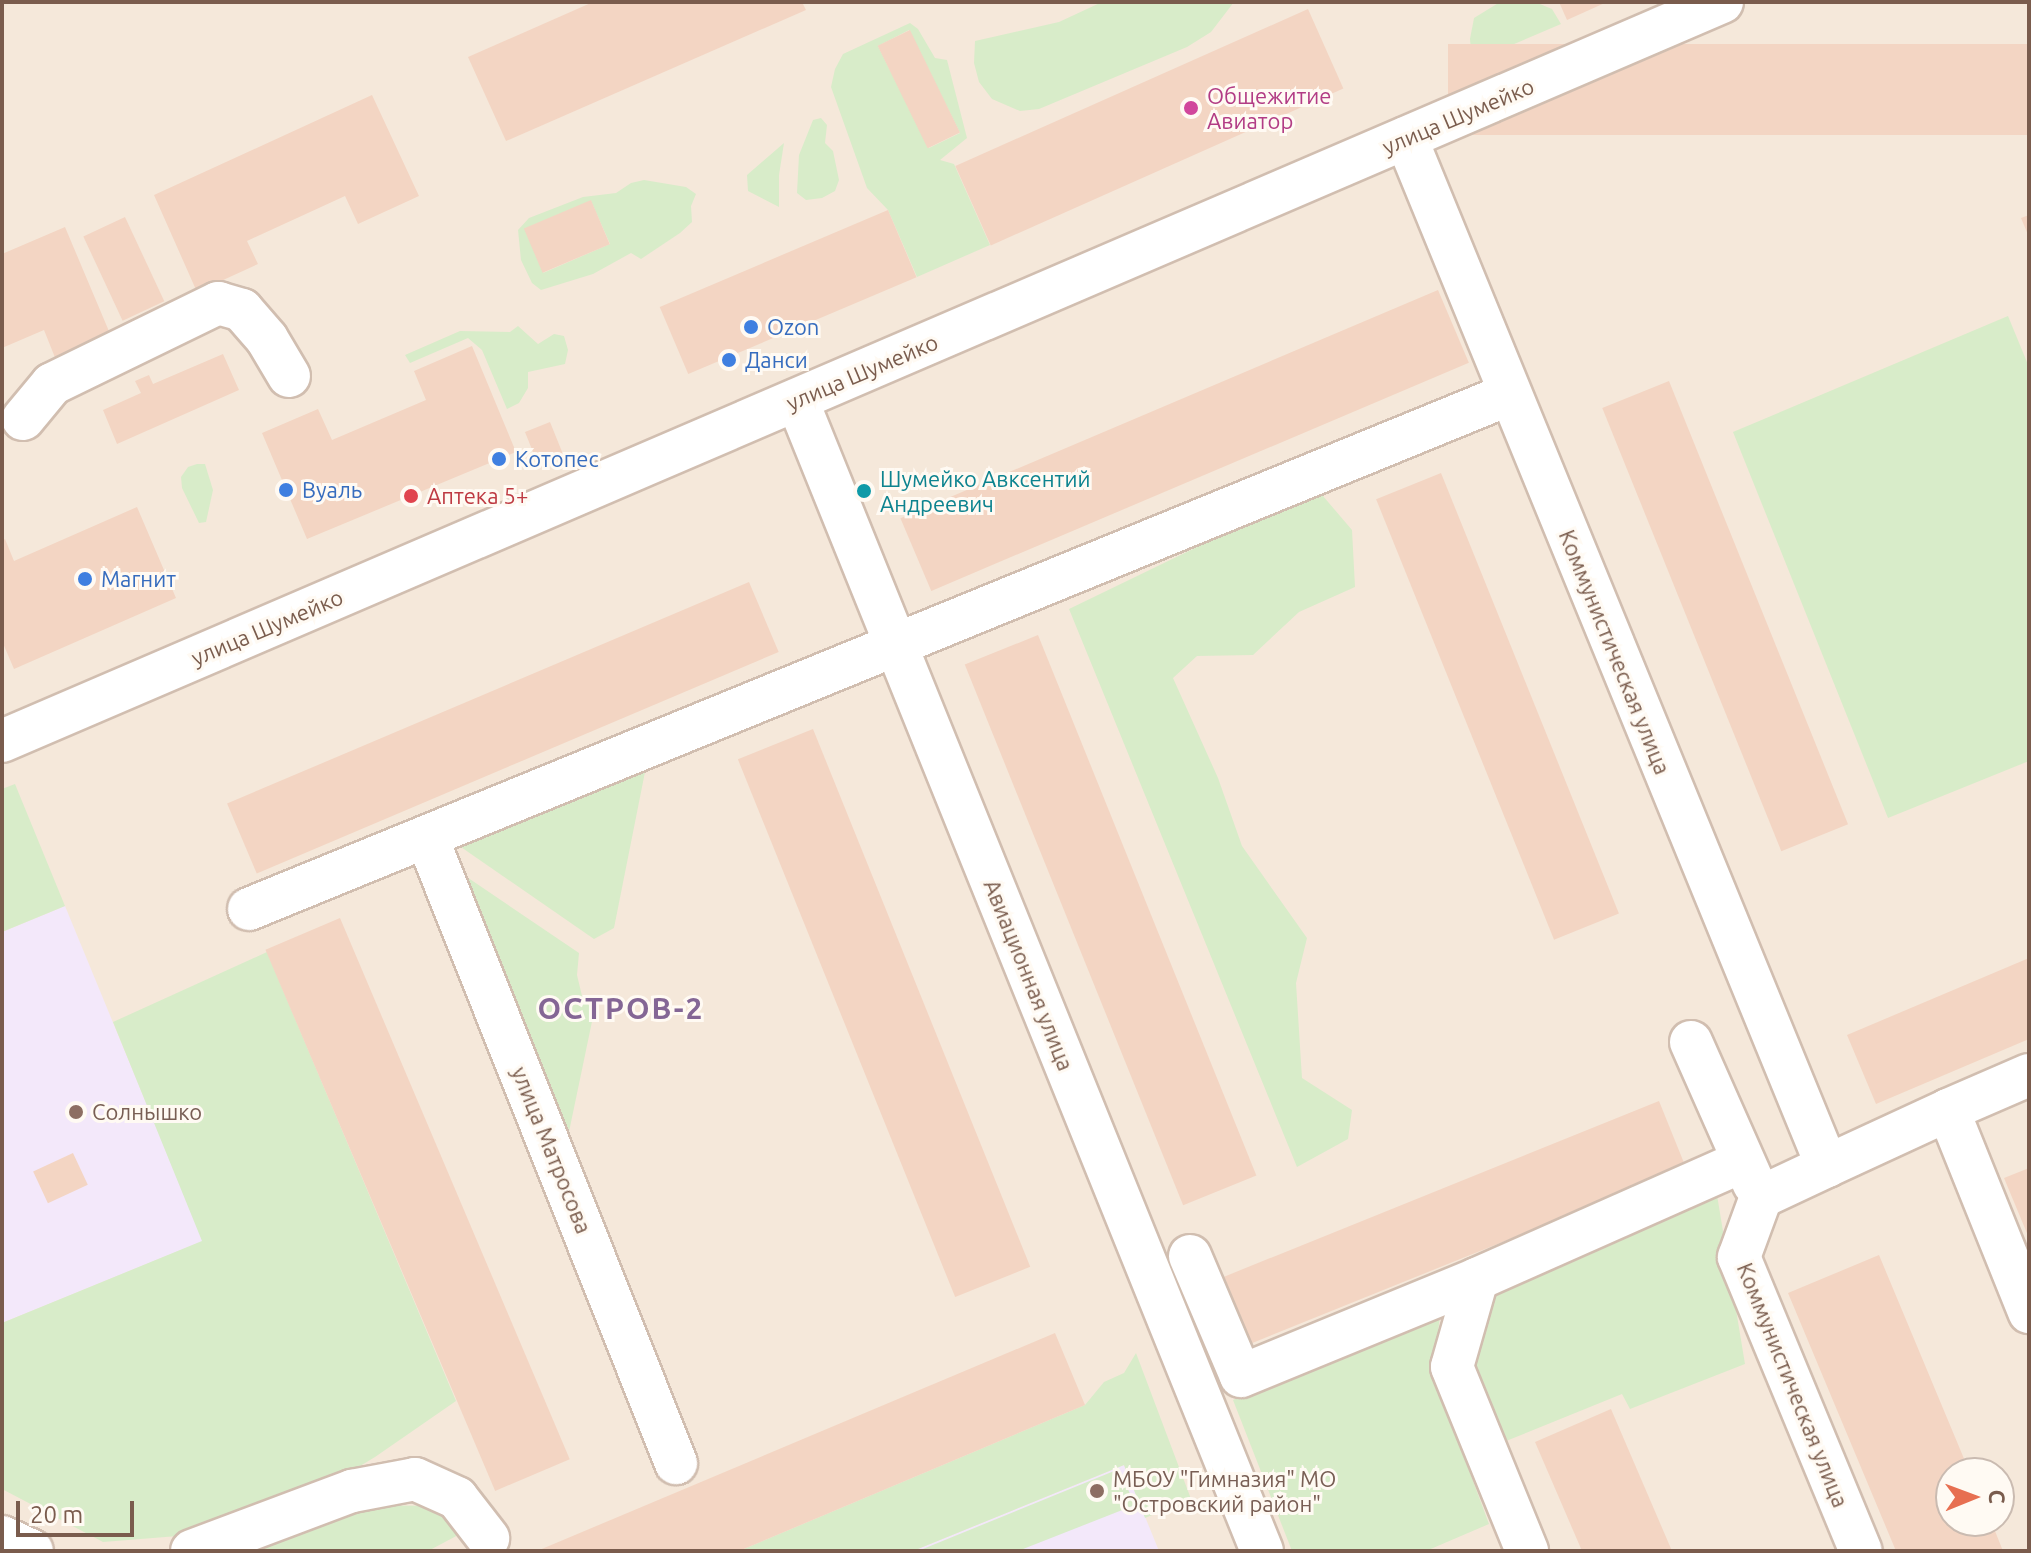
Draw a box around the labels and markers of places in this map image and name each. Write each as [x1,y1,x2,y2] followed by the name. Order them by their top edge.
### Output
[1207,82,1331,134] place label: Общежитие Авиатор
[1182,99,1200,117] marker: Общежитие Авиатор
[767,314,819,340] place label: Ozon
[742,318,760,336] marker: Ozon
[745,347,808,373] place label: Данси
[720,351,738,369] marker: Данси
[515,446,599,472] place label: Котопес
[490,450,508,468] marker: Котопес
[880,465,1090,516] place label: Шумейко Авксентий Андреевич
[302,477,362,503] place label: Вуаль
[277,481,295,499] marker: Вуаль
[855,482,873,500] marker: Шумейко Авксентий Андреевич
[427,483,528,509] place label: Аптека 5+
[402,487,420,505] marker: Аптека 5+
[101,566,176,592] place label: Магнит
[76,570,94,588] marker: Магнит
[92,1099,202,1125] place label: Солнышко
[67,1103,85,1121] marker: Солнышко
[1113,1465,1336,1516] place label: МБОУ "Гимназия" МО "Островский район"
[1088,1482,1106,1500] marker: МБОУ "Гимназия" МО "Островский район"

